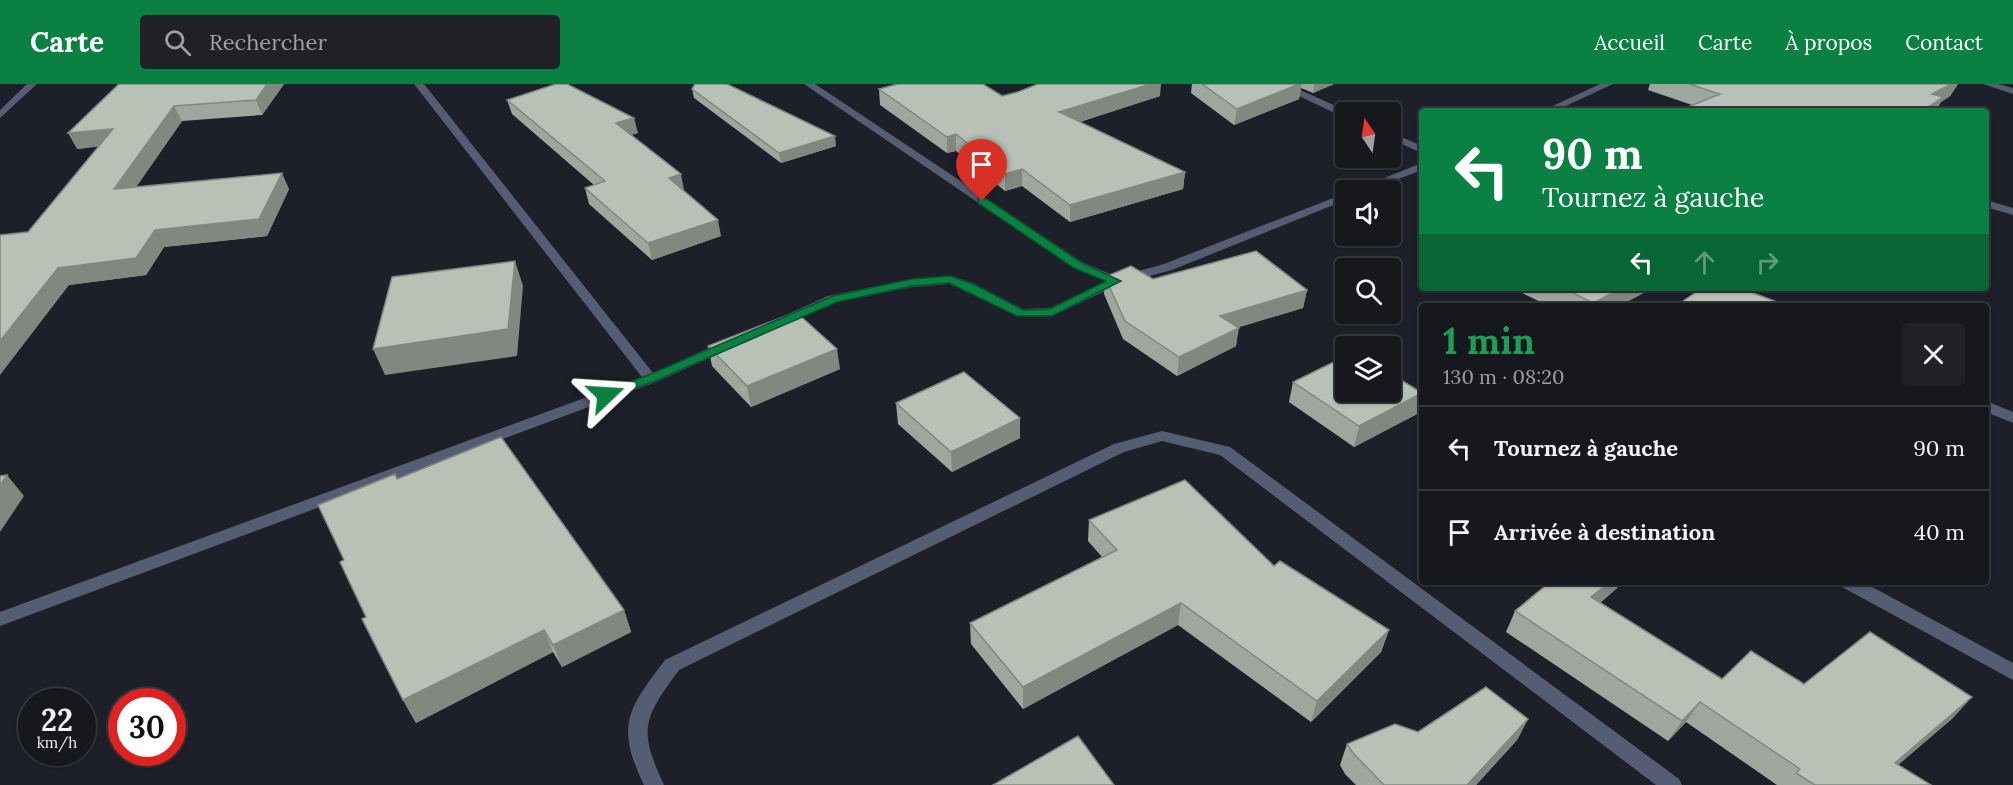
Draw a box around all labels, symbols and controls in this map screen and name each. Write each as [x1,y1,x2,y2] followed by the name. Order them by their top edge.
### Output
[140,15,560,69] search box
[30,24,104,60] text: Carte
[161,26,194,59] icon: search
[209,28,327,56] text: Rechercher
[1594,29,1665,56] text: Accueil
[1698,29,1752,56] text: Carte
[1785,29,1872,56] text: À propos
[1905,29,1983,56] text: Contact
[1335,102,1401,168] north arrow
[1335,102,1401,402] map controls
[1542,127,1643,181] text: 90 m
[1443,132,1521,210] icon: left
[956,139,1007,201] pin
[965,148,998,181] icon: arrive
[1335,180,1401,246] button: sound
[1542,180,1765,214] text: Tournez à gauche
[1625,246,1658,279] icon: left
[1688,246,1721,279] icon: ahead
[1751,246,1784,279] icon: right
[1335,258,1401,324] button: search
[1443,318,1535,364] text: 1 min
[1902,323,1965,386] button: close
[1335,336,1401,402] button: layers
[574,363,638,427] position arrow
[1443,364,1564,389] text: 130 m · 08:20
[1443,432,1476,465] icon: left
[1494,434,1678,462] text: Tournez à gauche
[1913,434,1965,462] text: 90 m
[1443,516,1476,549] icon: arrive
[1494,518,1715,546] text: Arrivée à destination
[1914,518,1965,546] text: 40 m
[108,688,186,766] speed limit sign: 30
[41,701,73,739] text: 22
[37,733,77,752] text: km/h

